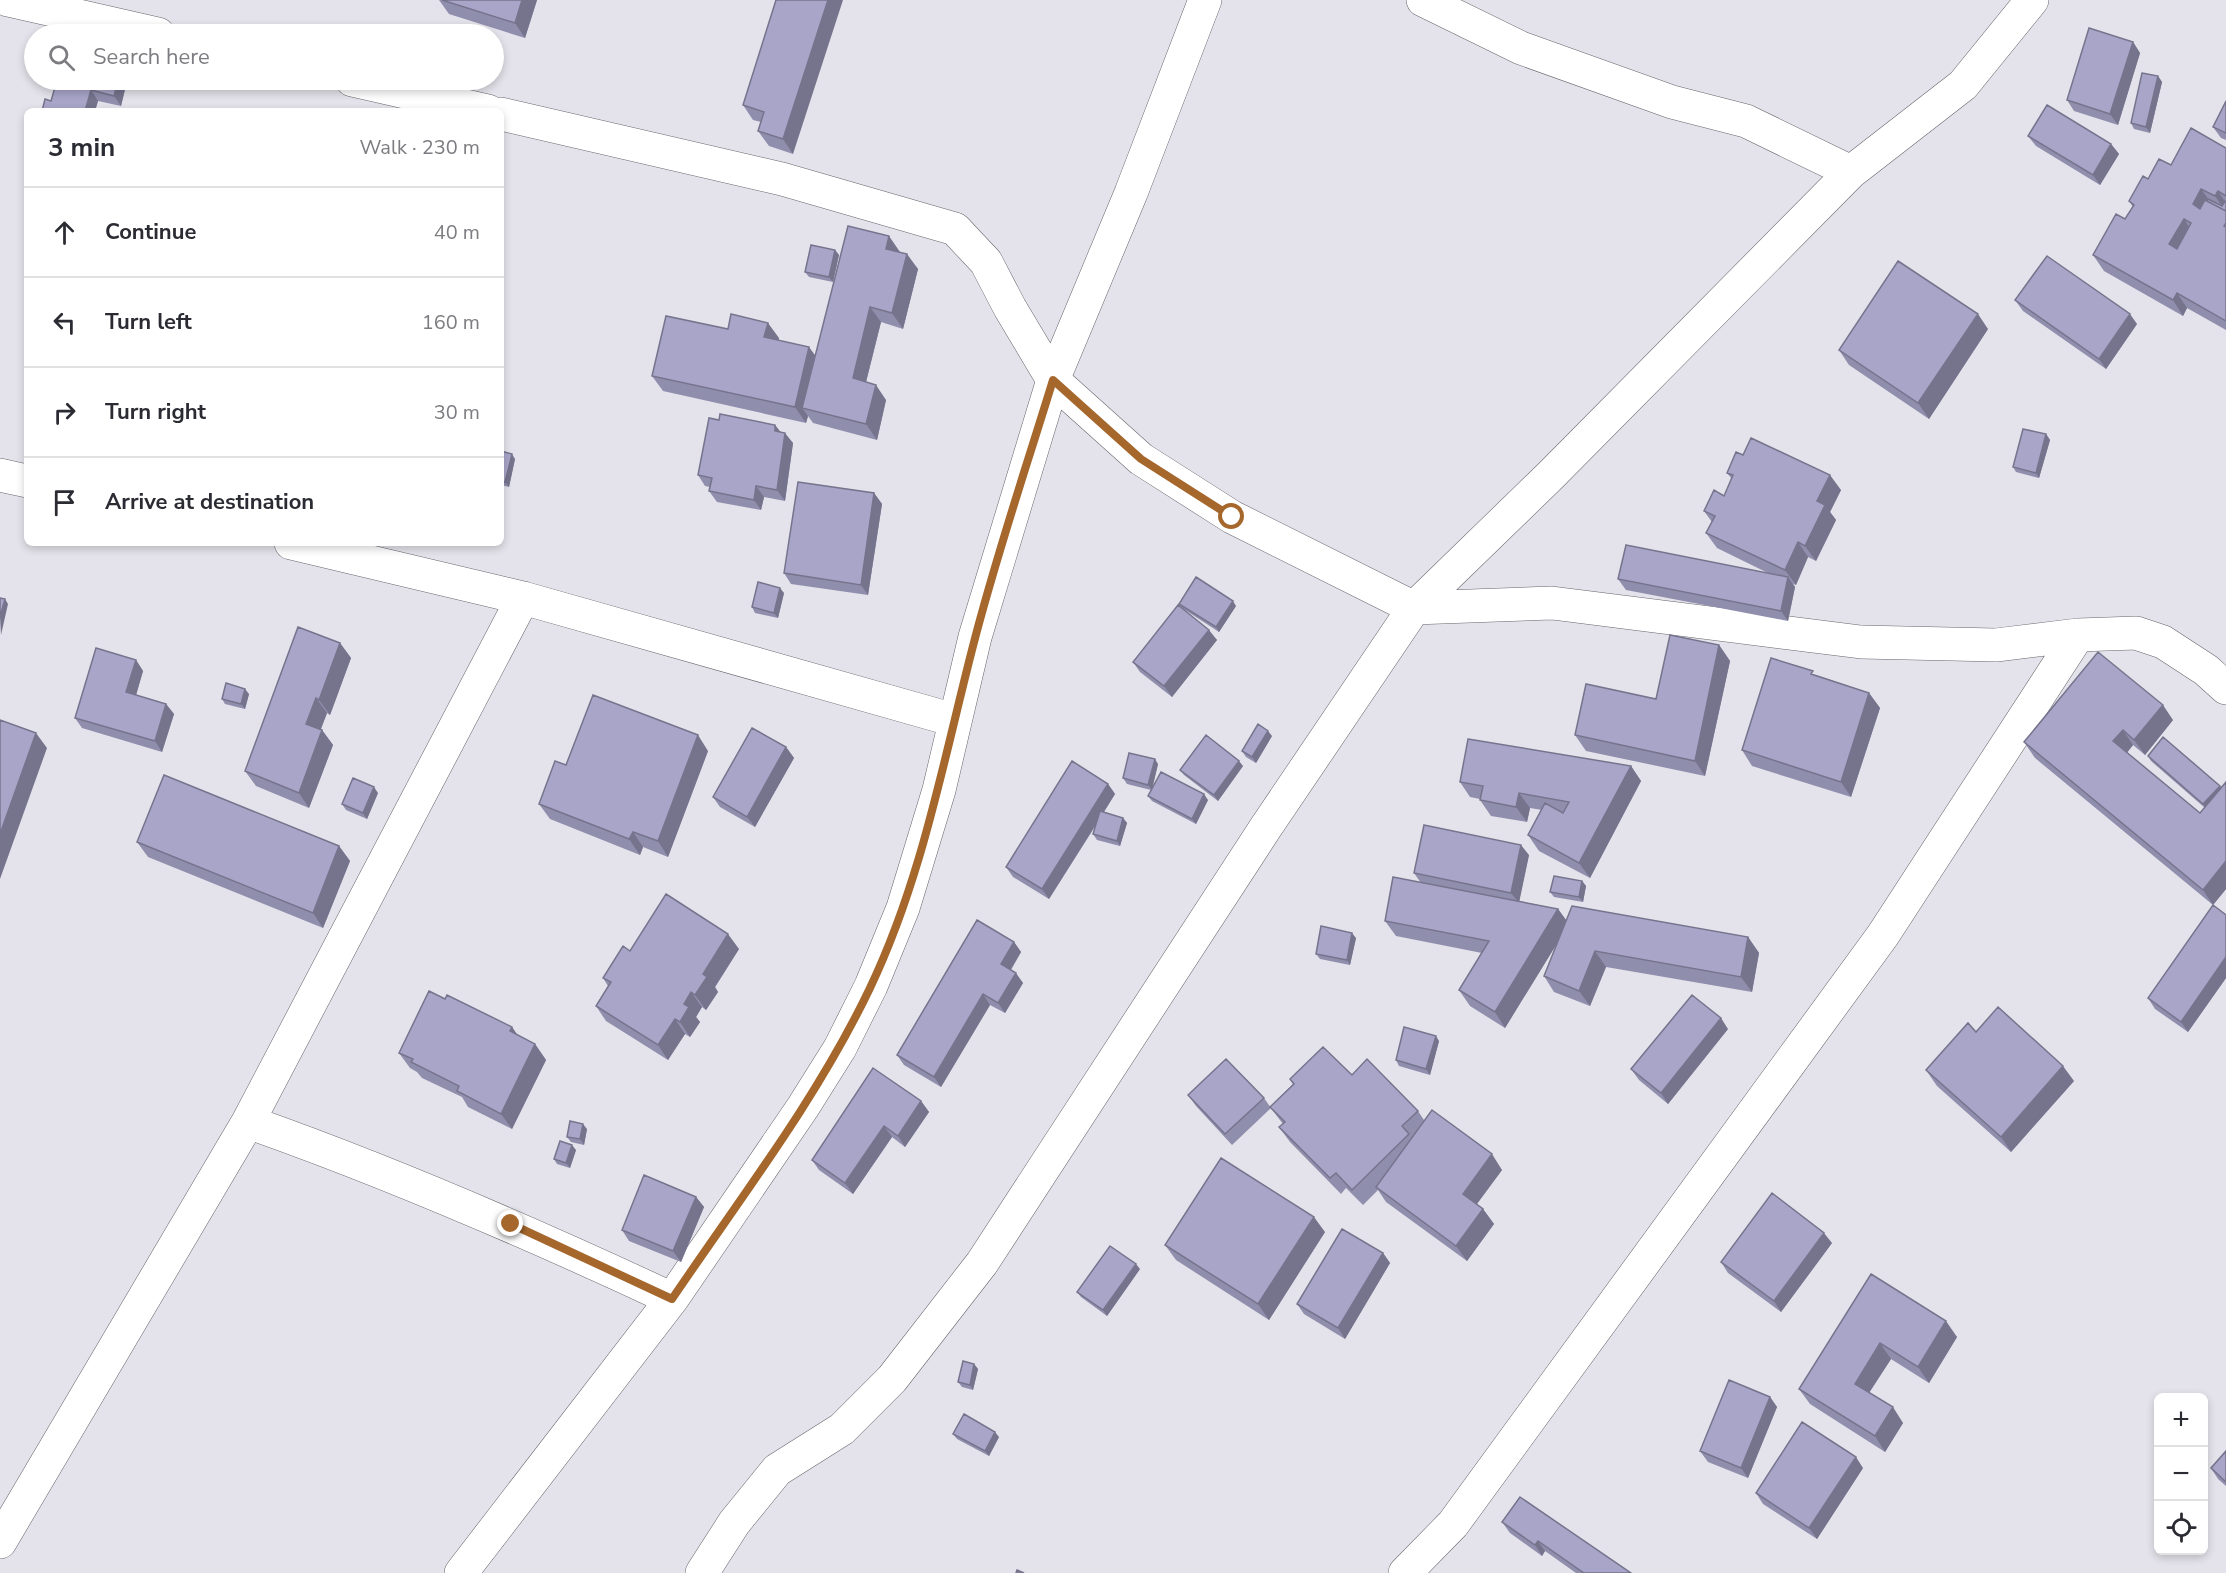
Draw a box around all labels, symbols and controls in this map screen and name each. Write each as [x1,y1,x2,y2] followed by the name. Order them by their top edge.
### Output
[24,24,504,90] search box
[45,41,78,74] icon: search
[93,42,210,72] text: Search here
[48,130,115,165] text: 3 min
[360,134,480,161] text: Walk · 230 m
[48,216,81,249] icon: ahead
[105,217,196,247] text: Continue
[434,219,480,246] text: 40 m
[48,306,81,339] icon: left
[105,307,192,337] text: Turn left
[422,309,480,336] text: 160 m
[48,396,81,429] icon: right
[105,397,206,427] text: Turn right
[434,399,480,426] text: 30 m
[48,486,81,519] icon: arrive
[105,487,314,517] text: Arrive at destination
[1218,503,1244,529] route start
[497,1210,523,1236] route end
[2154,1393,2208,1555] map controls
[2154,1393,2208,1447] button: +
[2154,1447,2208,1501] button: −
[2154,1501,2208,1555] button: locate

